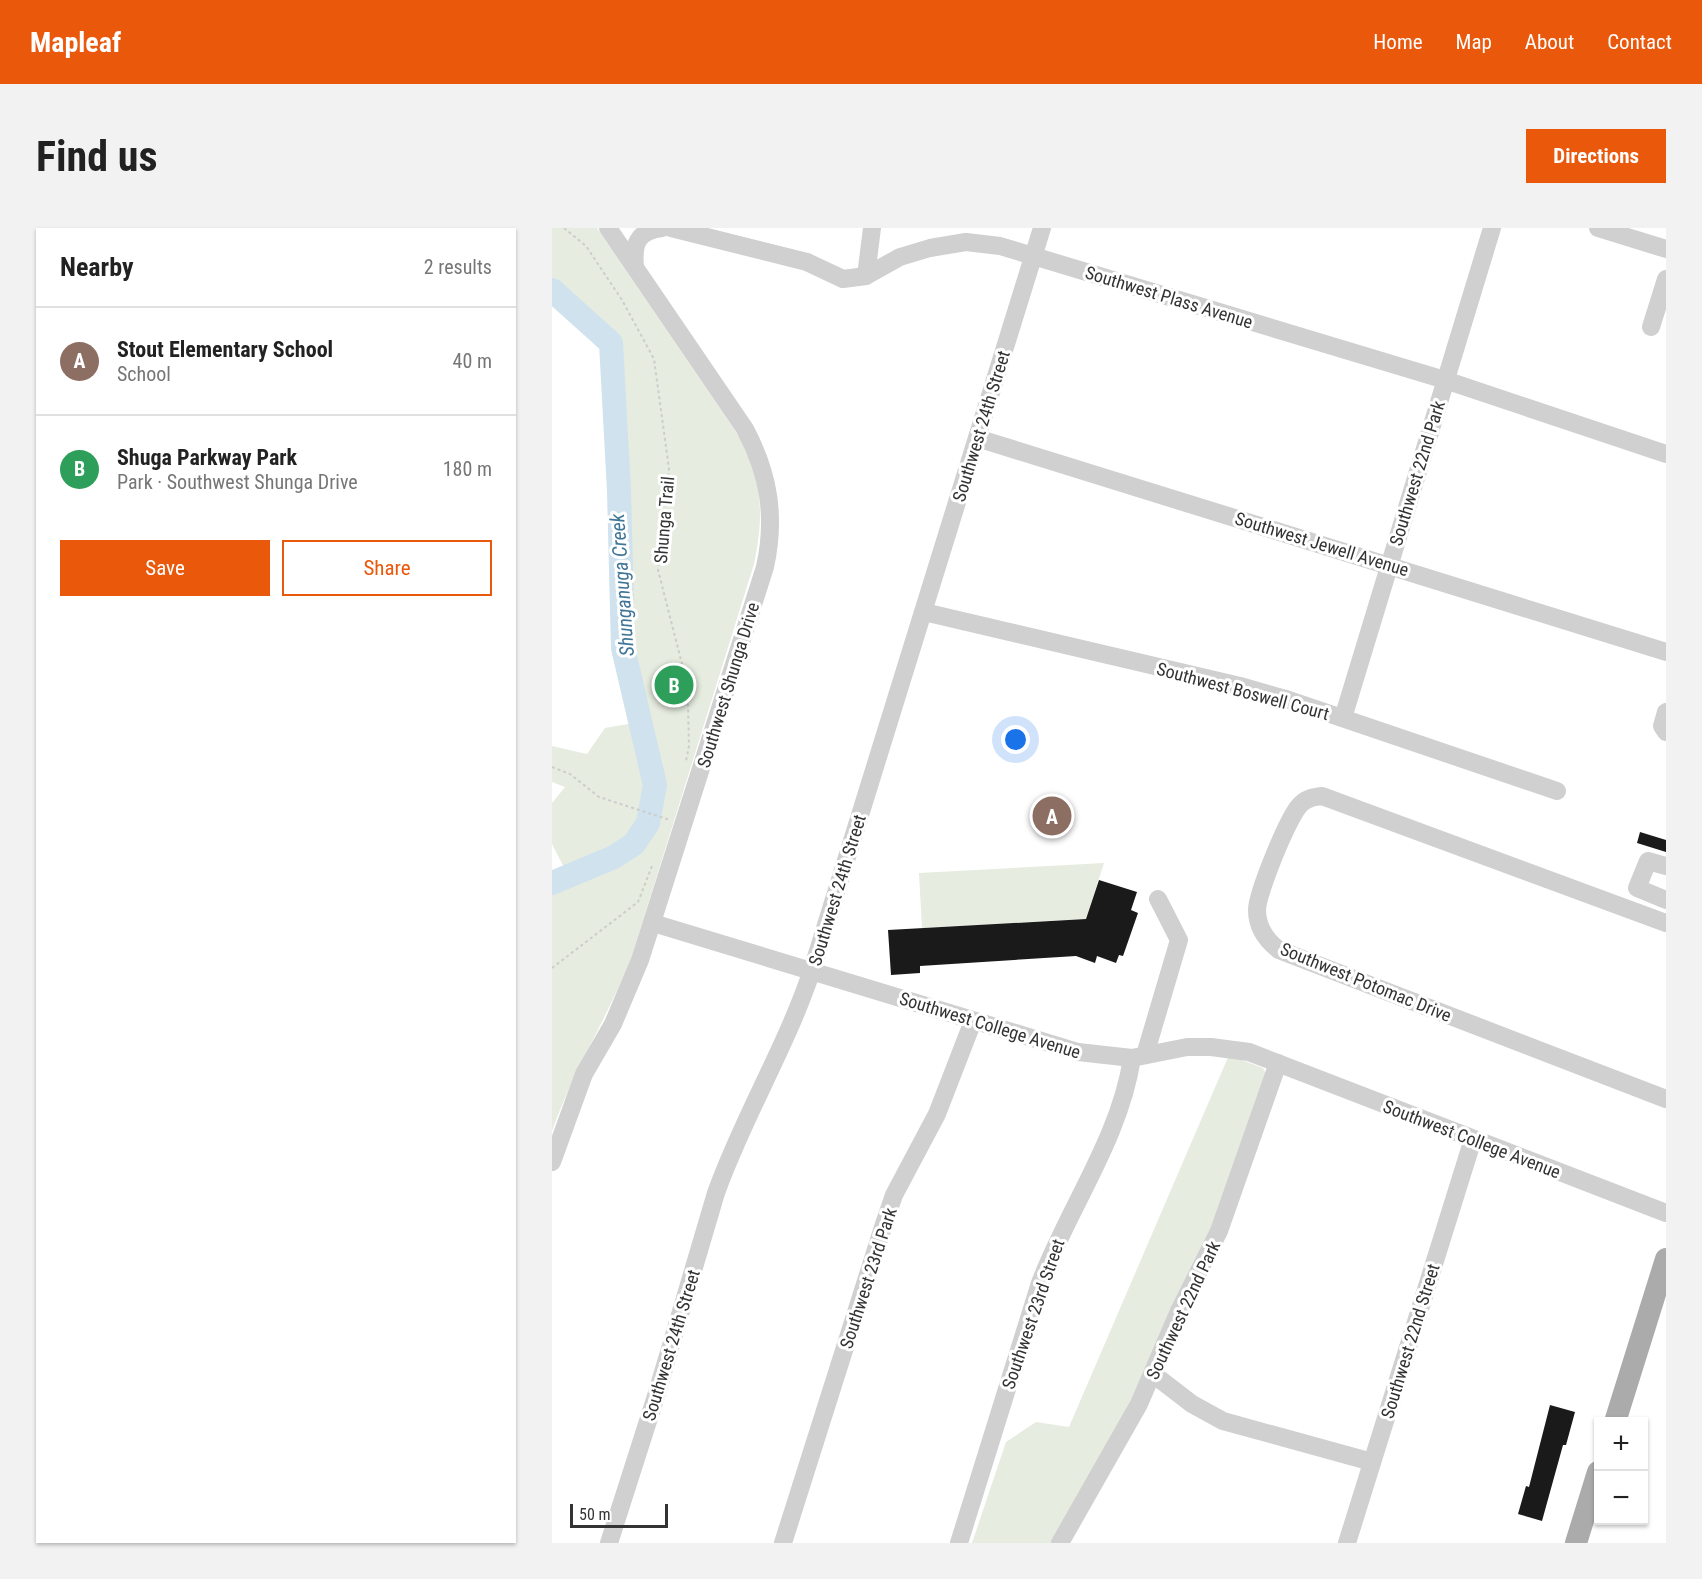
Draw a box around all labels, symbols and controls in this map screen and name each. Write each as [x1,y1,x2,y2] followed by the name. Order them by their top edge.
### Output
[30,26,121,59] text: Mapleaf
[1373,30,1423,54] text: Home
[1456,30,1492,54] text: Map
[1525,30,1574,54] text: About
[1607,30,1672,54] text: Contact
[1526,129,1666,183] button: Directions
[36,132,157,181] text: Find us
[60,252,134,282] text: Nearby
[424,255,492,279] text: 2 results
[1083,262,1255,332] street label: Southwest Plass Avenue
[117,337,333,362] text: Stout Elementary School
[948,348,1014,504] street label: Southwest 24th Street
[74,349,85,373] text: A
[453,349,492,373] text: 40 m
[117,362,171,386] text: School
[1385,398,1449,548] street label: Southwest 22nd Park
[117,445,297,470] text: Shuga Parkway Park
[74,457,85,481] text: B
[443,457,492,481] text: 180 m
[117,470,358,494] text: Park · Southwest Shunga Drive
[650,476,678,564] street label: Shunga Trail
[1233,508,1411,580] street label: Southwest Jewell Avenue
[605,512,639,657] water label: Shunganuga Creek
[60,540,270,596] button: Save
[282,540,492,596] button: Share
[693,600,763,770] street label: Southwest Shunga Drive
[1154,658,1332,724] street label: Southwest Boswell Court
[654,662,694,708] pin: B
[1001,725,1030,754] your location
[1032,794,1072,838] pin: A
[804,812,870,968] street label: Southwest 24th Street
[1277,938,1455,1026] street label: Southwest Potomac Drive
[897,987,1083,1063] street label: Southwest College Avenue
[1380,1095,1564,1183] street label: Southwest College Avenue
[835,1205,901,1351] street label: Southwest 23rd Park
[997,1236,1069,1392] street label: Southwest 23rd Street
[1142,1237,1224,1383] street label: Southwest 22nd Park
[1376,1261,1444,1421] street label: Southwest 22nd Street
[638,1267,704,1423] street label: Southwest 24th Street
[1594,1417,1648,1525] map controls
[1594,1417,1648,1471] button: +
[1594,1471,1648,1525] button: −
[570,1501,668,1528] scale bar
[579,1505,611,1524] text: 50 m

